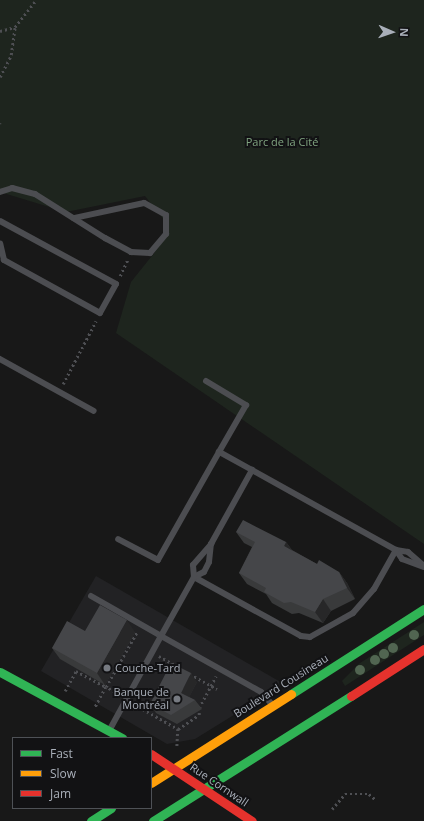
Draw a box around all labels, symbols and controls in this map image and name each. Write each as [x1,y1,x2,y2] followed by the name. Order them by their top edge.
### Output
[372,12,412,52] north arrow
[397,28,412,37] text: N
[246,135,318,149] park label: Parc de la Cité
[231,651,331,721] street label: Boulevard Cousineau
[115,661,180,675] place label: Couche-Tard
[102,663,112,673] marker: Couche-Tard
[114,686,169,712] place label: Banque de Montréal
[172,694,182,704] marker: Banque de Montréal
[12,737,152,809] legend
[50,745,73,762] text: Fast
[187,761,251,809] street label: Rue Cornwall
[50,765,76,782] text: Slow
[50,785,71,802] text: Jam

